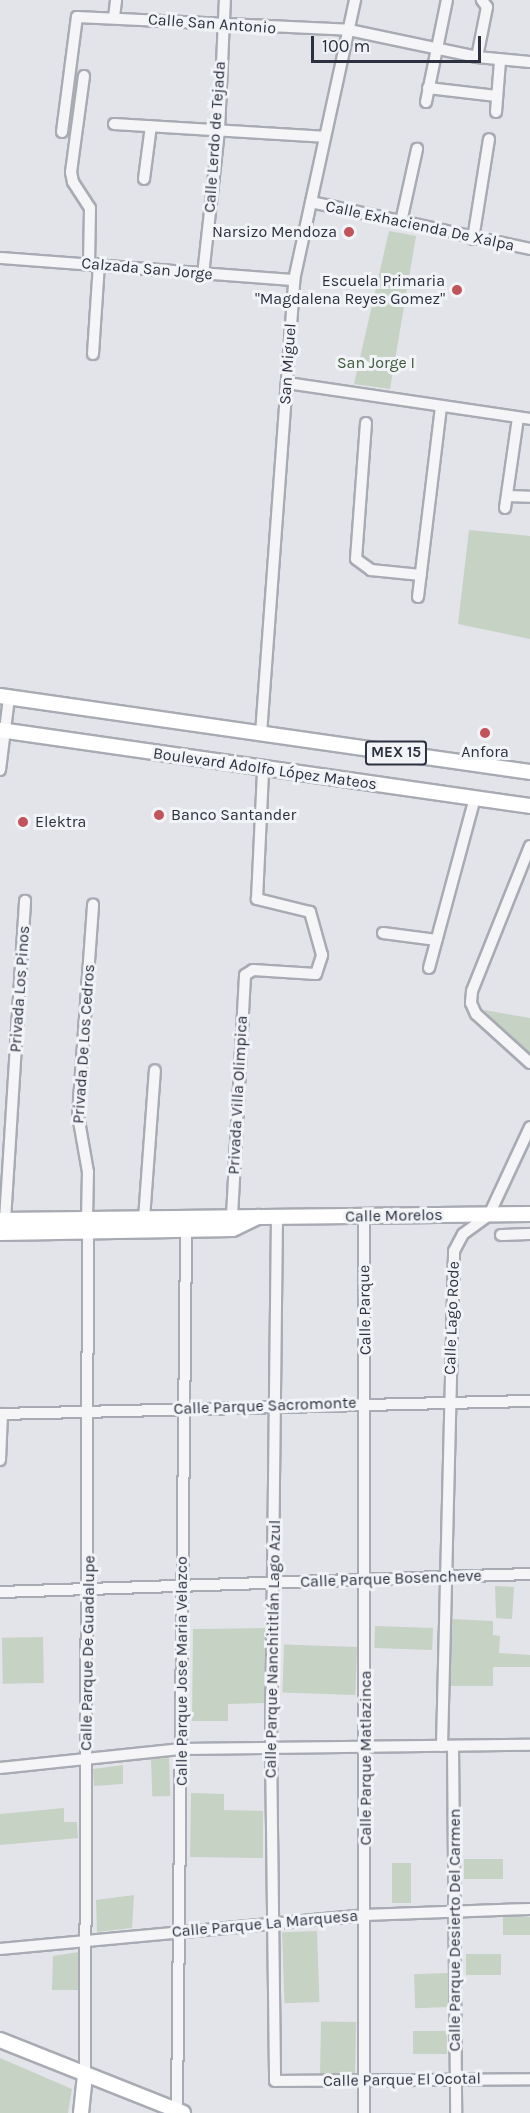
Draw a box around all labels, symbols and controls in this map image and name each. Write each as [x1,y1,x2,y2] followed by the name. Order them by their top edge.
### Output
[147,10,277,38] street label: Calle San Antonio
[314,24,484,62] scale bar
[322,35,370,57] text: 100 m
[200,61,230,213] street label: Calle Lerdo de Tejada
[324,197,516,255] street label: Calle Exhacienda De Xalpa
[212,222,337,242] place label: Narsizo Mendoza
[342,225,356,239] marker: Narsizo Mendoza
[81,254,213,284] street label: Calzada San Jorge
[255,271,445,309] place label: Escuela Primaria "Magdalena Reyes Gomez"
[450,283,464,297] marker: Escuela Primaria "Magdalena Reyes Gomez"
[276,323,300,405] street label: San Miguel
[337,353,415,373] park label: San Jorge I
[478,726,492,740] marker: Anfora
[364,741,428,765] road number: MEX 15
[461,742,509,762] place label: Anfora
[152,744,378,794] street label: Boulevard Adolfo López Mateos
[171,805,296,825] place label: Banco Santander
[152,808,166,822] marker: Banco Santander
[35,812,86,832] place label: Elektra
[16,815,30,829] marker: Elektra
[6,925,34,1053] street label: Privada Los Pinos
[69,964,99,1124] street label: Privada De Los Cedros
[224,1015,252,1175] street label: Privada Villa Olimpica
[345,1206,443,1226] street label: Calle Morelos
[440,1261,464,1375] street label: Calle Lago Rode
[355,1265,375,1355] street label: Calle Parque
[173,1393,357,1419] street label: Calle Parque Sacromonte
[261,1520,285,1778] street label: Calle Parque Nanchititlán Lago Azul
[77,1555,99,1751] street label: Calle Parque De Guadalupe
[172,1556,192,1786] street label: Calle Parque Jose Maria Velazco
[300,1566,482,1592] street label: Calle Parque Bosencheve
[356,1671,376,1845] street label: Calle Parque Matlazinca
[445,1809,465,2051] street label: Calle Parque Desierto Del Carmen
[171,1906,359,1942] street label: Calle Parque La Marquesa
[323,2069,481,2091] street label: Calle Parque El Ocotal

